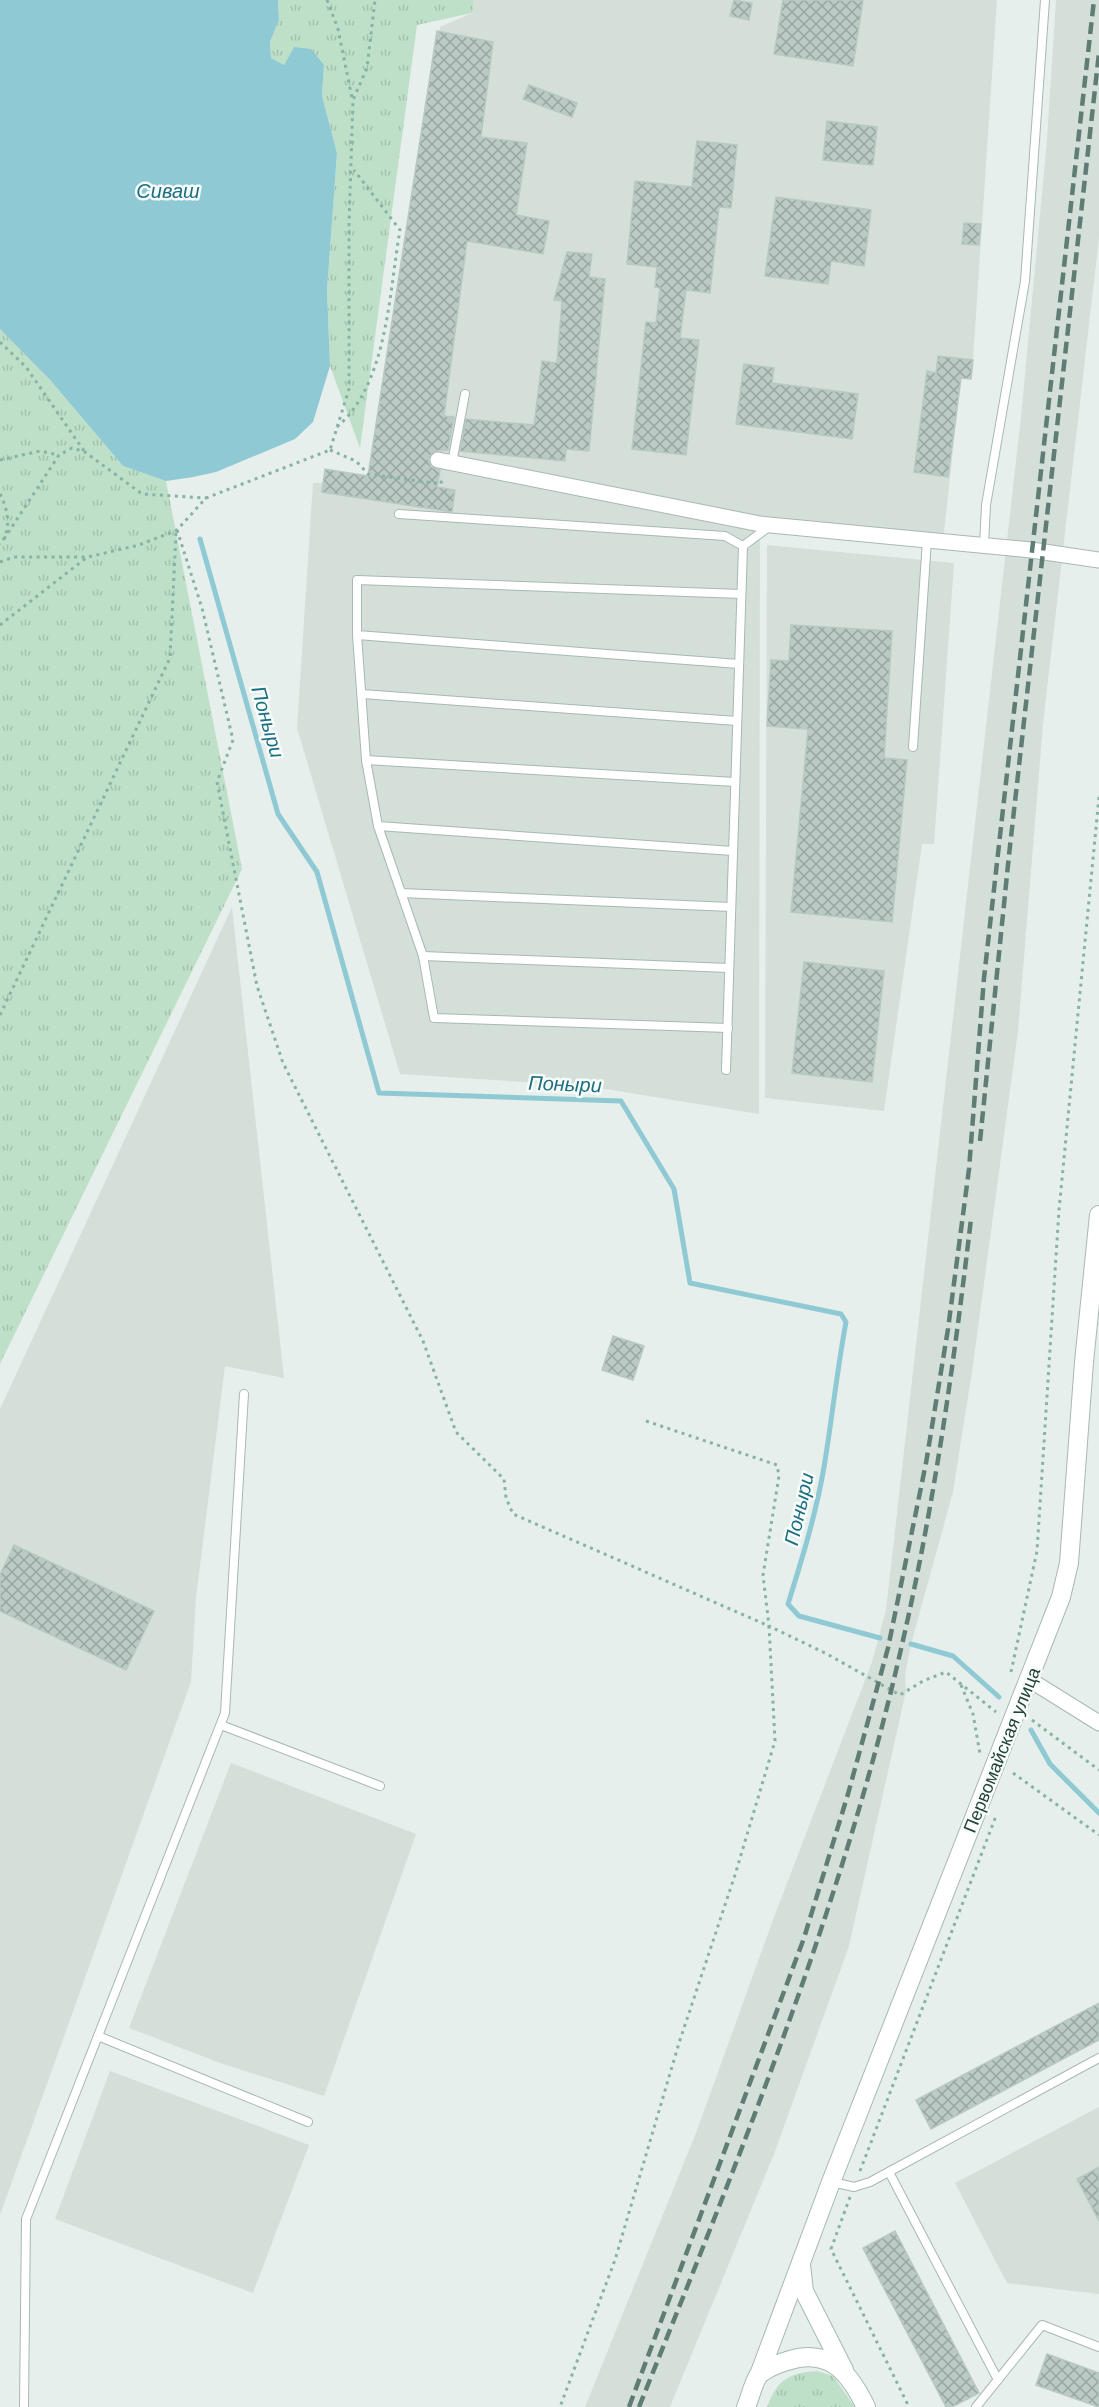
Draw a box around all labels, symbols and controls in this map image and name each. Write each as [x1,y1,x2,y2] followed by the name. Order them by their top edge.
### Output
[136,180,200,202] water label: Сиваш
[247,684,289,760] water label: Поныри
[528,1072,602,1096] water label: Поныри
[780,1471,818,1547] water label: Поныри
[960,1664,1045,1835] street label: Первомайская улица

